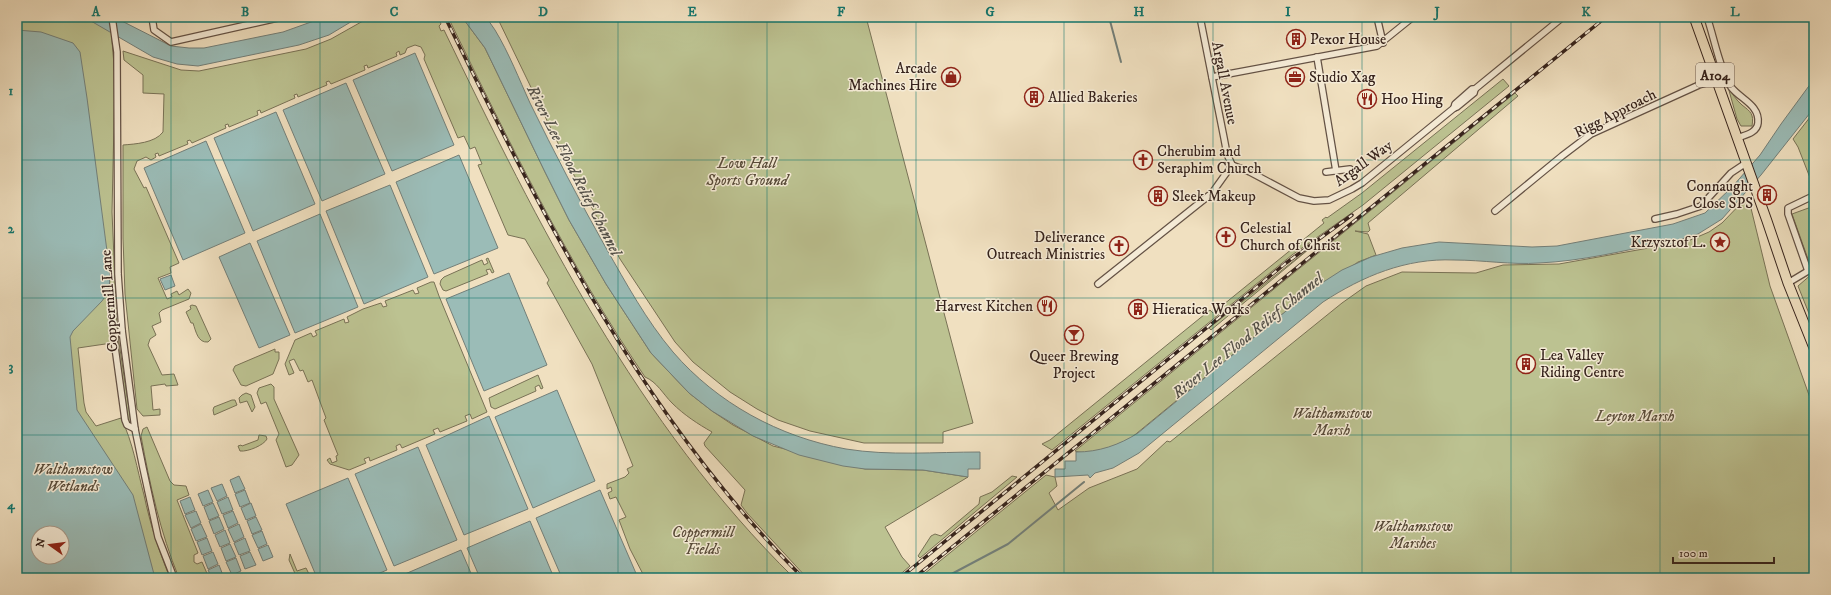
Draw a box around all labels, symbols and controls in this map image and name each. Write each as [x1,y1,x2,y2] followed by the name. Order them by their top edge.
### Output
[91,4,101,20] text: A
[241,4,249,20] text: B
[390,4,399,20] text: C
[538,4,548,20] text: D
[687,4,697,20] text: E
[837,4,846,20] text: F
[985,4,995,20] text: G
[1134,4,1145,20] text: H
[1285,4,1291,20] text: I
[1432,4,1440,21] text: J
[1581,4,1591,20] text: K
[1730,4,1740,20] text: L
[1285,28,1307,50] building icon: Pexor House
[1310,30,1386,49] place label: Pexor House
[1207,40,1242,126] street label: Argall Avenue
[848,59,937,95] place label: Arcade Machines Hire
[1696,63,1734,87] road number: A104
[940,66,962,88] shop icon: Arcade Machines Hire
[1284,66,1306,88] office icon: Studio Xag
[1309,68,1376,87] place label: Studio Xag
[522,81,627,261] water label: River Lee Flood Relief Channel
[9,83,14,99] text: 1
[1571,85,1660,142] street label: Rigg Approach
[1023,86,1045,108] building icon: Allied Bakeries
[1048,88,1137,107] place label: Allied Bakeries
[1356,88,1378,110] restaurant icon: Hoo Hing
[1381,90,1443,109] place label: Hoo Hing
[1330,135,1397,191] street label: Argall Way
[1157,142,1262,178] place label: Cherubim and Seraphim Church
[1132,149,1154,171] church icon: Cherubim and Seraphim Church
[705,154,791,190] park label: Low Hall Sports Ground
[1687,177,1753,213] place label: Connaught Close SPS
[1756,184,1778,206] building icon: Connaught Close SPS
[1147,185,1169,207] building icon: Sleek Makeup
[1172,187,1256,206] place label: Sleek Makeup
[1240,219,1341,255] place label: Celestial Church of Christ
[8,221,15,237] text: 2
[1215,226,1237,248] church icon: Celestial Church of Christ
[987,228,1105,264] place label: Deliverance Outreach Ministries
[1709,231,1731,253] place icon: Krzysztof L.
[1630,233,1706,252] place label: Krzysztof L.
[1108,235,1130,257] church icon: Deliverance Outreach Ministries
[96,249,123,353] street label: Coppermill Lane
[1167,267,1329,404] water label: River Lee Flood Relief Channel
[1036,295,1058,317] restaurant icon: Harvest Kitchen
[935,297,1033,316] place label: Harvest Kitchen
[1127,298,1149,320] building icon: Hieratica Works
[1152,300,1250,319] place label: Hieratica Works
[1063,324,1085,346] bar icon: Queer Brewing Project
[1540,346,1624,382] place label: Lea Valley Riding Centre
[1029,347,1119,383] place label: Queer Brewing Project
[1515,353,1537,375] building icon: Lea Valley Riding Centre
[9,359,14,375] text: 3
[1292,404,1372,440] park label: Walthamstow Marsh
[1594,407,1675,426] park label: Leyton Marsh
[33,460,113,496] park label: Walthamstow Wetlands
[6,497,15,514] text: 4
[1373,517,1453,553] park label: Walthamstow Marshes
[672,523,736,559] park label: Coppermill Fields
[30,525,70,565] north arrow
[33,537,49,549] text: N
[1673,539,1774,565] scale bar
[1679,546,1708,561] text: 100 m

